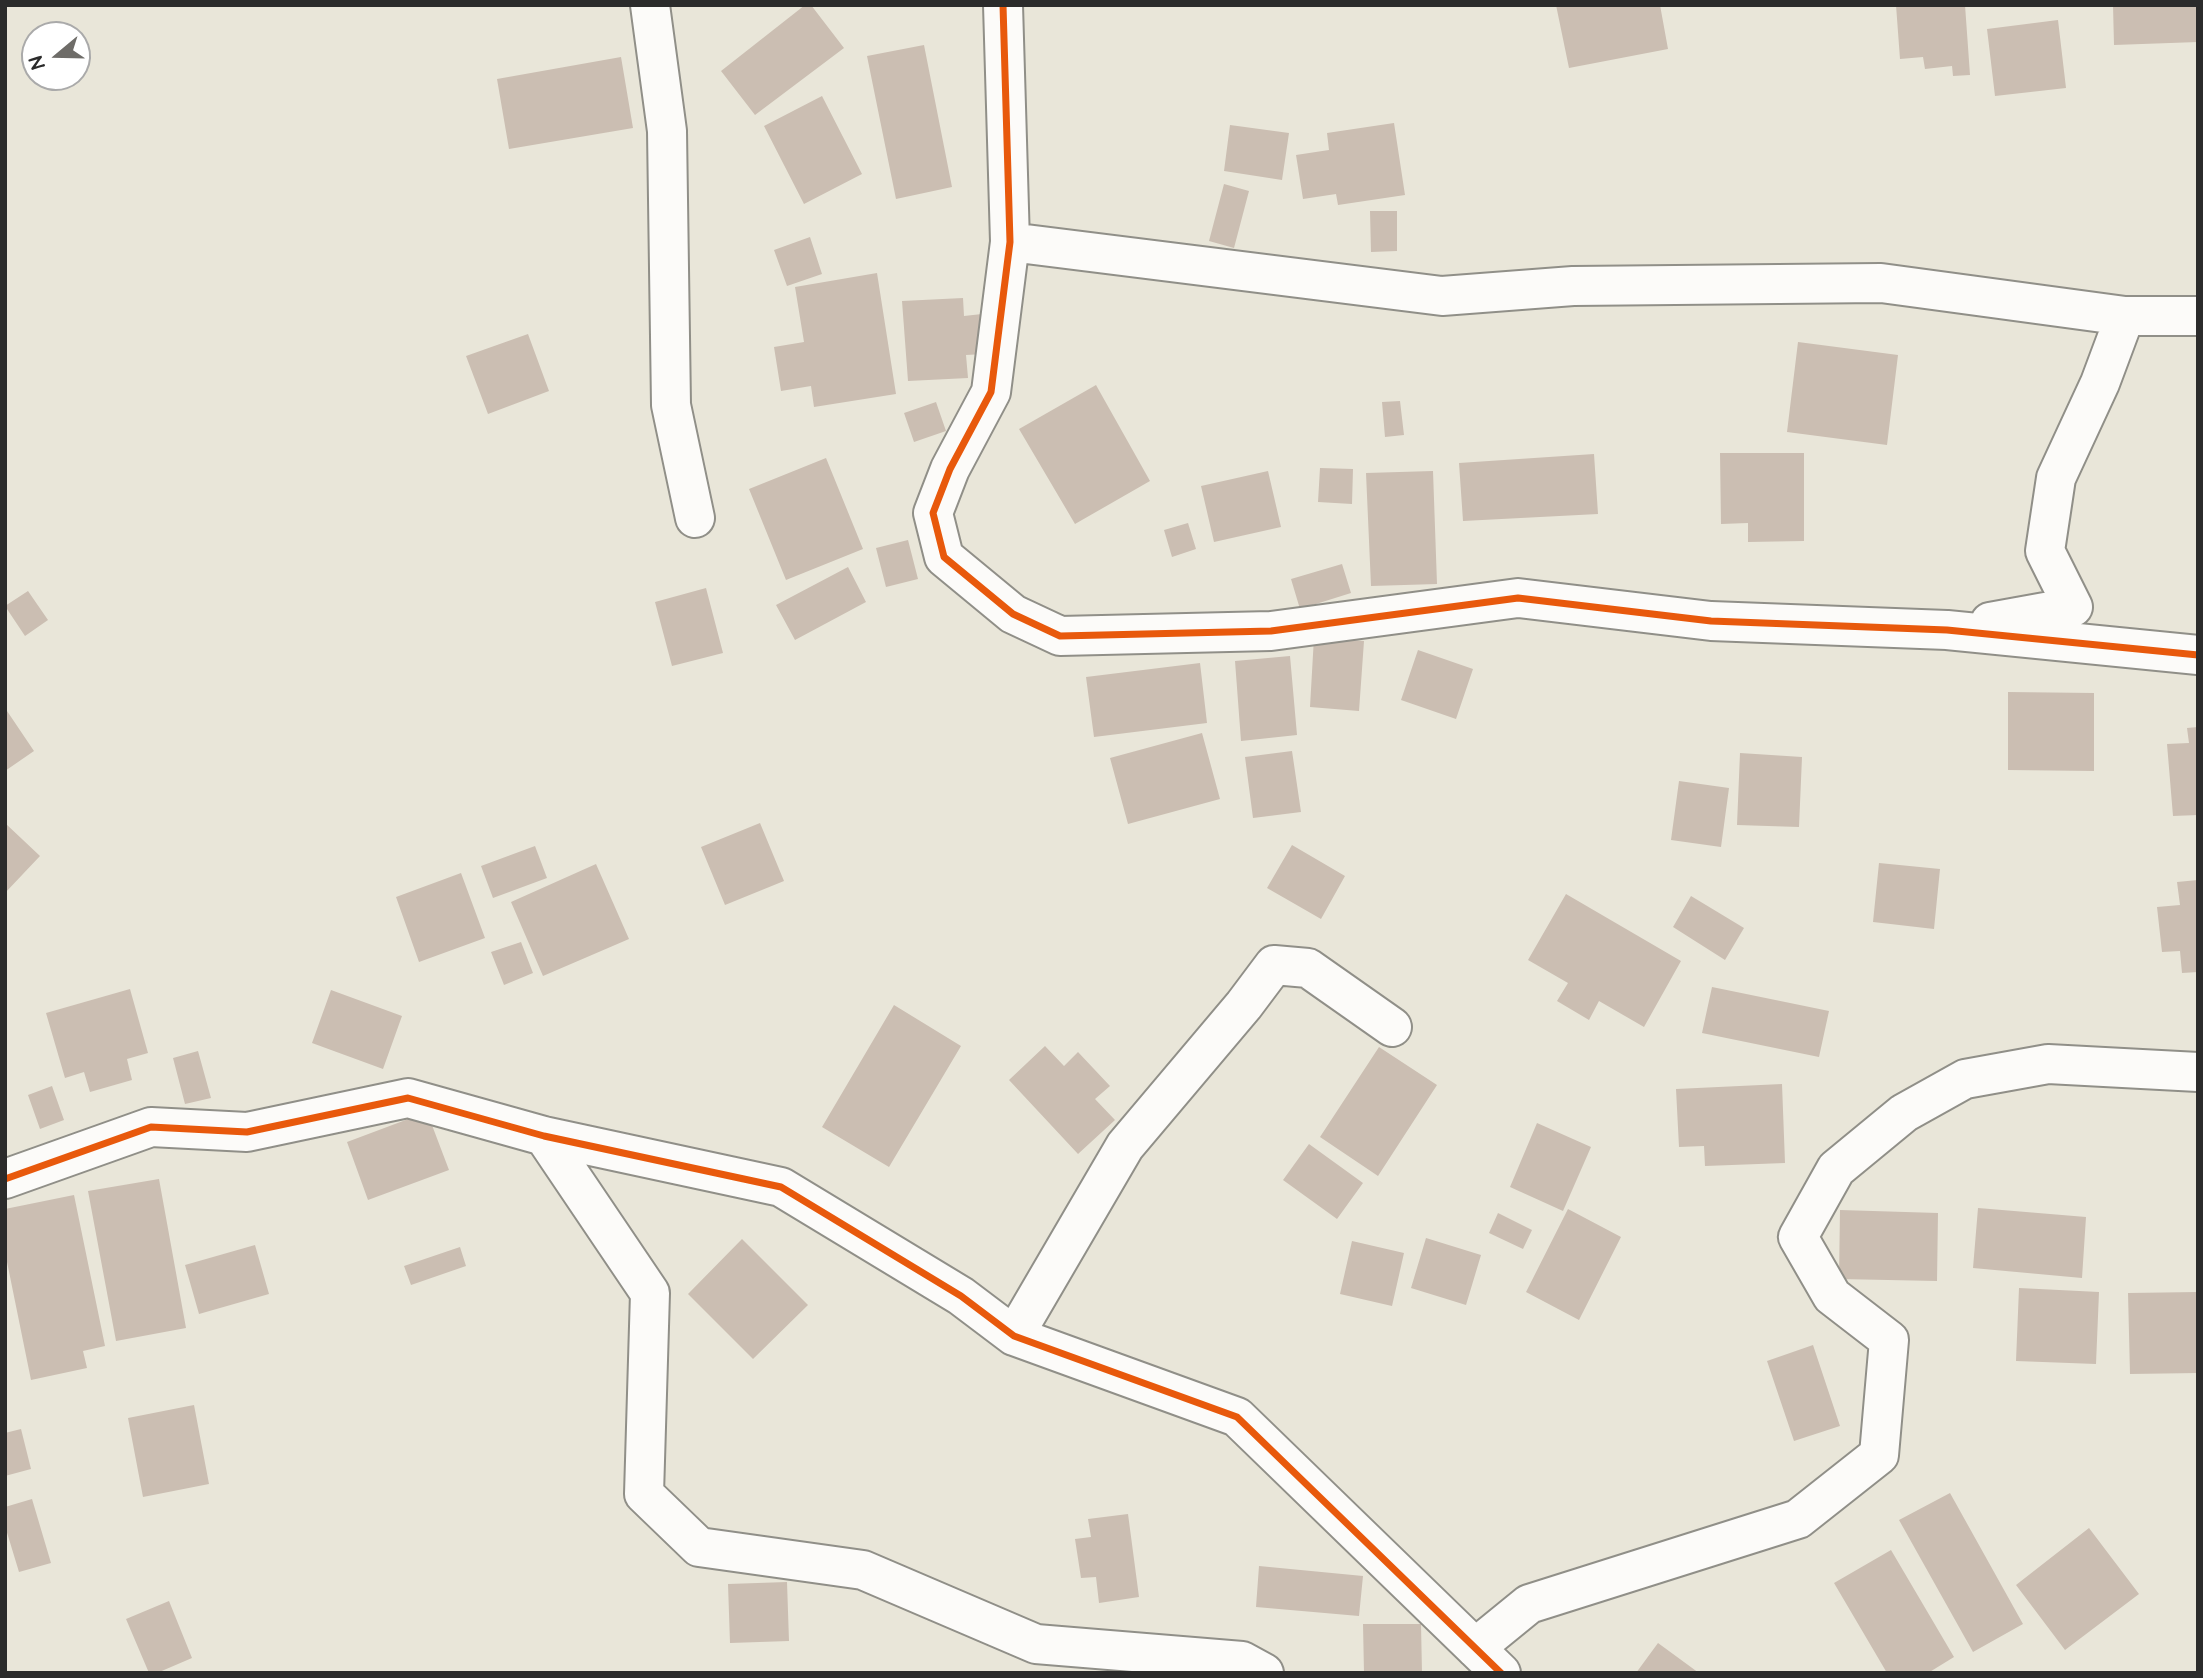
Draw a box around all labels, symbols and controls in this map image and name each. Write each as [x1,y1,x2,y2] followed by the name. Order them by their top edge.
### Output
[21,21,91,91] north arrow
[23,52,52,72] text: N

